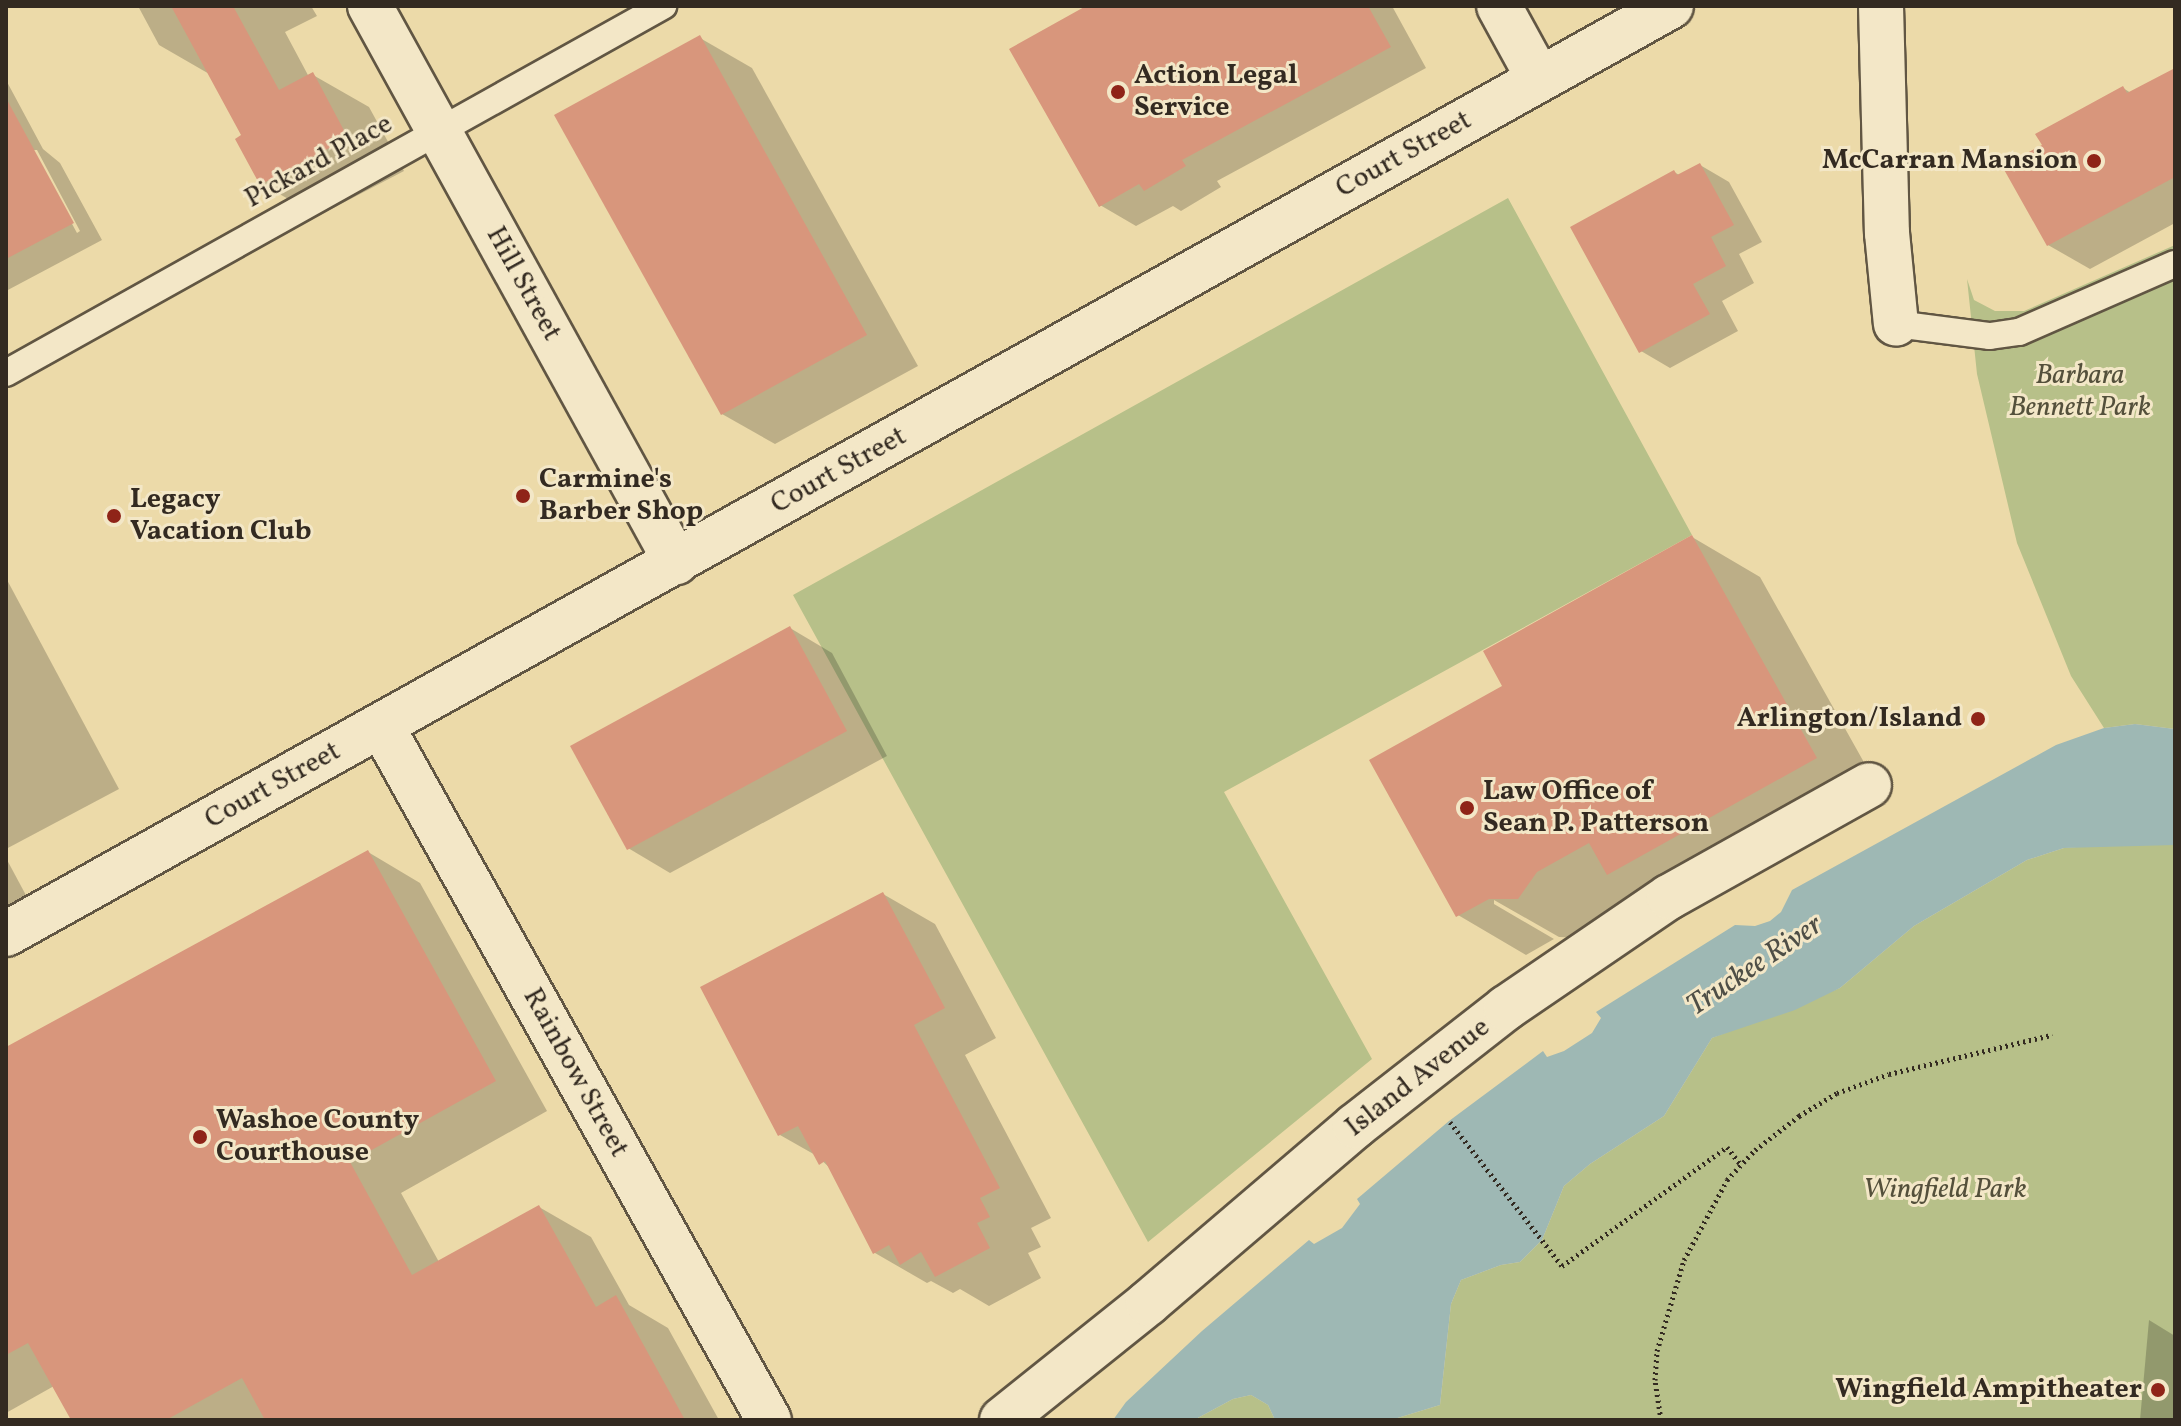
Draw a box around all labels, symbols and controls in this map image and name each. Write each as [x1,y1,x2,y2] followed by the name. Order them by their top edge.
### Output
[1134,59,1297,125] place label: Action Legal Service
[1109,83,1127,101] marker: Action Legal Service
[1330,104,1478,206] street label: Court Street
[239,108,399,216] street label: Pickard Place
[1822,144,2078,178] place label: McCarran Mansion
[2085,152,2103,170] marker: McCarran Mansion
[478,221,568,347] street label: Hill Street
[2009,359,2151,425] park label: Barbara Bennett Park
[765,420,913,522] street label: Court Street
[539,463,703,529] place label: Carmine's Barber Shop
[130,483,311,549] place label: Legacy Vacation Club
[514,487,532,505] marker: Carmine's Barber Shop
[105,507,123,525] marker: Legacy Vacation Club
[1737,702,1962,736] place label: Arlington/Island
[1969,710,1987,728] marker: Arlington/Island
[199,735,347,837] street label: Court Street
[1483,775,1709,841] place label: Law Office of Sean P. Patterson
[1458,799,1476,817] marker: Law Office of Sean P. Patterson
[1680,907,1830,1025] water label: Truckee River
[515,982,635,1164] street label: Rainbow Street
[1339,1011,1497,1145] street label: Island Avenue
[216,1104,419,1170] place label: Washoe County Courthouse
[191,1128,209,1146] marker: Washoe County Courthouse
[1863,1173,2027,1207] park label: Wingfield Park
[1835,1373,2142,1407] place label: Wingfield Ampitheater
[2149,1381,2167,1399] marker: Wingfield Ampitheater

